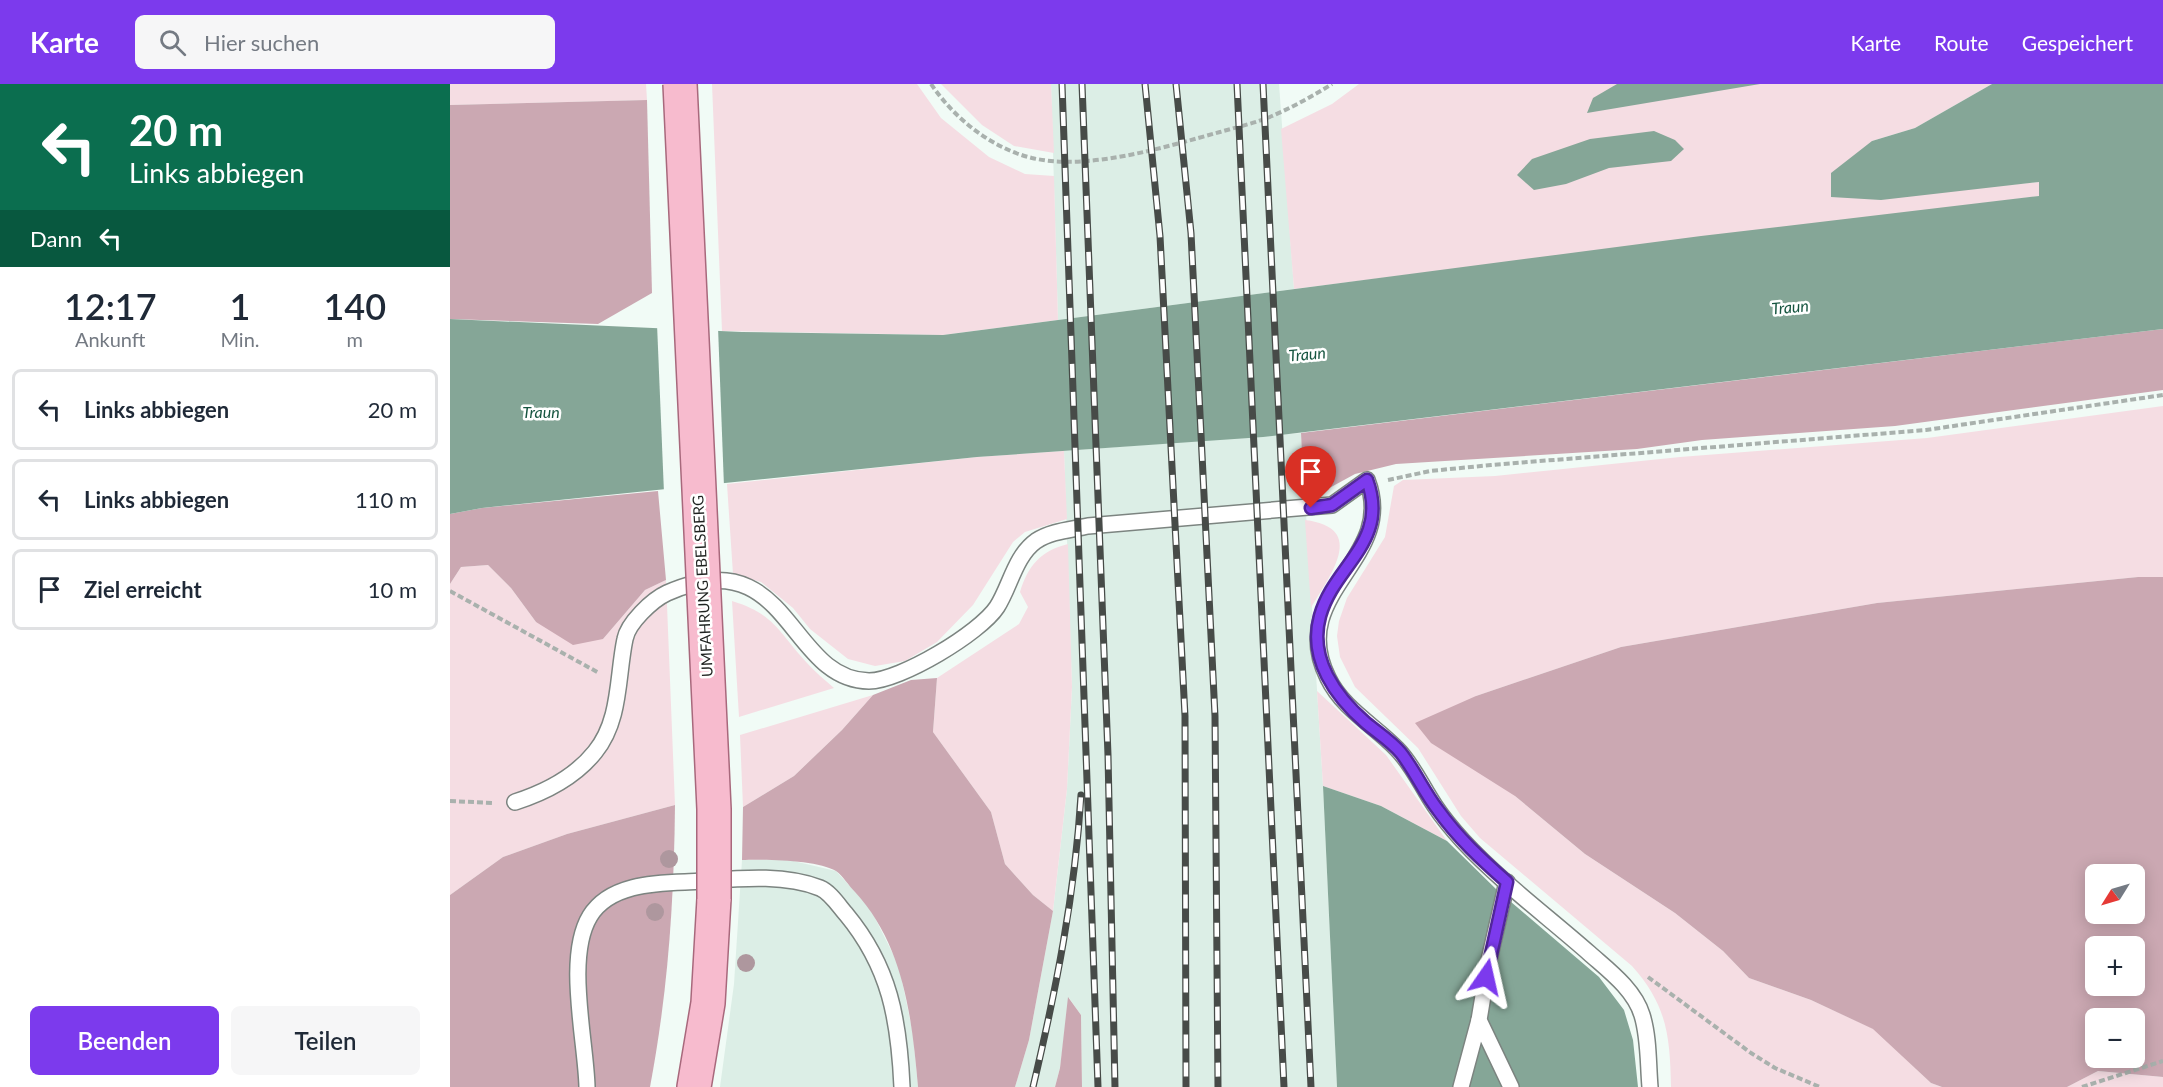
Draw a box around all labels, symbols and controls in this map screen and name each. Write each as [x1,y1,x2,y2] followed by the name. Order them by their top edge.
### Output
[135,15,555,69] search box
[30,25,99,59] text: Karte
[156,26,189,59] icon: search
[204,29,319,56] text: Hier suchen
[1851,30,1901,55] text: Karte
[1934,30,1989,55] text: Route
[2022,30,2133,55] text: Gespeichert
[129,105,223,155] text: 20 m
[30,108,108,186] icon: left
[129,156,304,189] text: Links abbiegen
[94,222,127,255] icon: left
[30,225,82,252] text: Dann
[64,284,157,328] text: 12:17
[230,284,250,328] text: 1
[323,284,386,328] text: 140
[1770,295,1809,318] water label: Traun
[75,327,146,351] text: Ankunft
[220,327,260,351] text: Min.
[347,327,363,351] text: m
[1287,342,1326,365] water label: Traun
[33,393,66,426] icon: left
[84,396,229,423] text: Links abbiegen
[368,396,417,423] text: 20 m
[522,402,560,421] water label: Traun
[1285,446,1336,508] pin
[1294,455,1327,488] icon: arrive
[33,483,66,516] icon: left
[84,486,229,513] text: Links abbiegen
[355,486,417,513] text: 110 m
[688,495,716,678] street label: UMFAHRUNG EBELSBERG
[33,573,66,606] icon: arrive
[84,576,202,603] text: Ziel erreicht
[368,576,417,603] text: 10 m
[2085,864,2145,924] north arrow
[2085,864,2145,1068] map controls
[2085,936,2145,996] button: +
[1454,945,1518,1009] position arrow
[30,1006,219,1075] button: Beenden
[231,1006,420,1075] button: Teilen
[2085,1008,2145,1068] button: −

